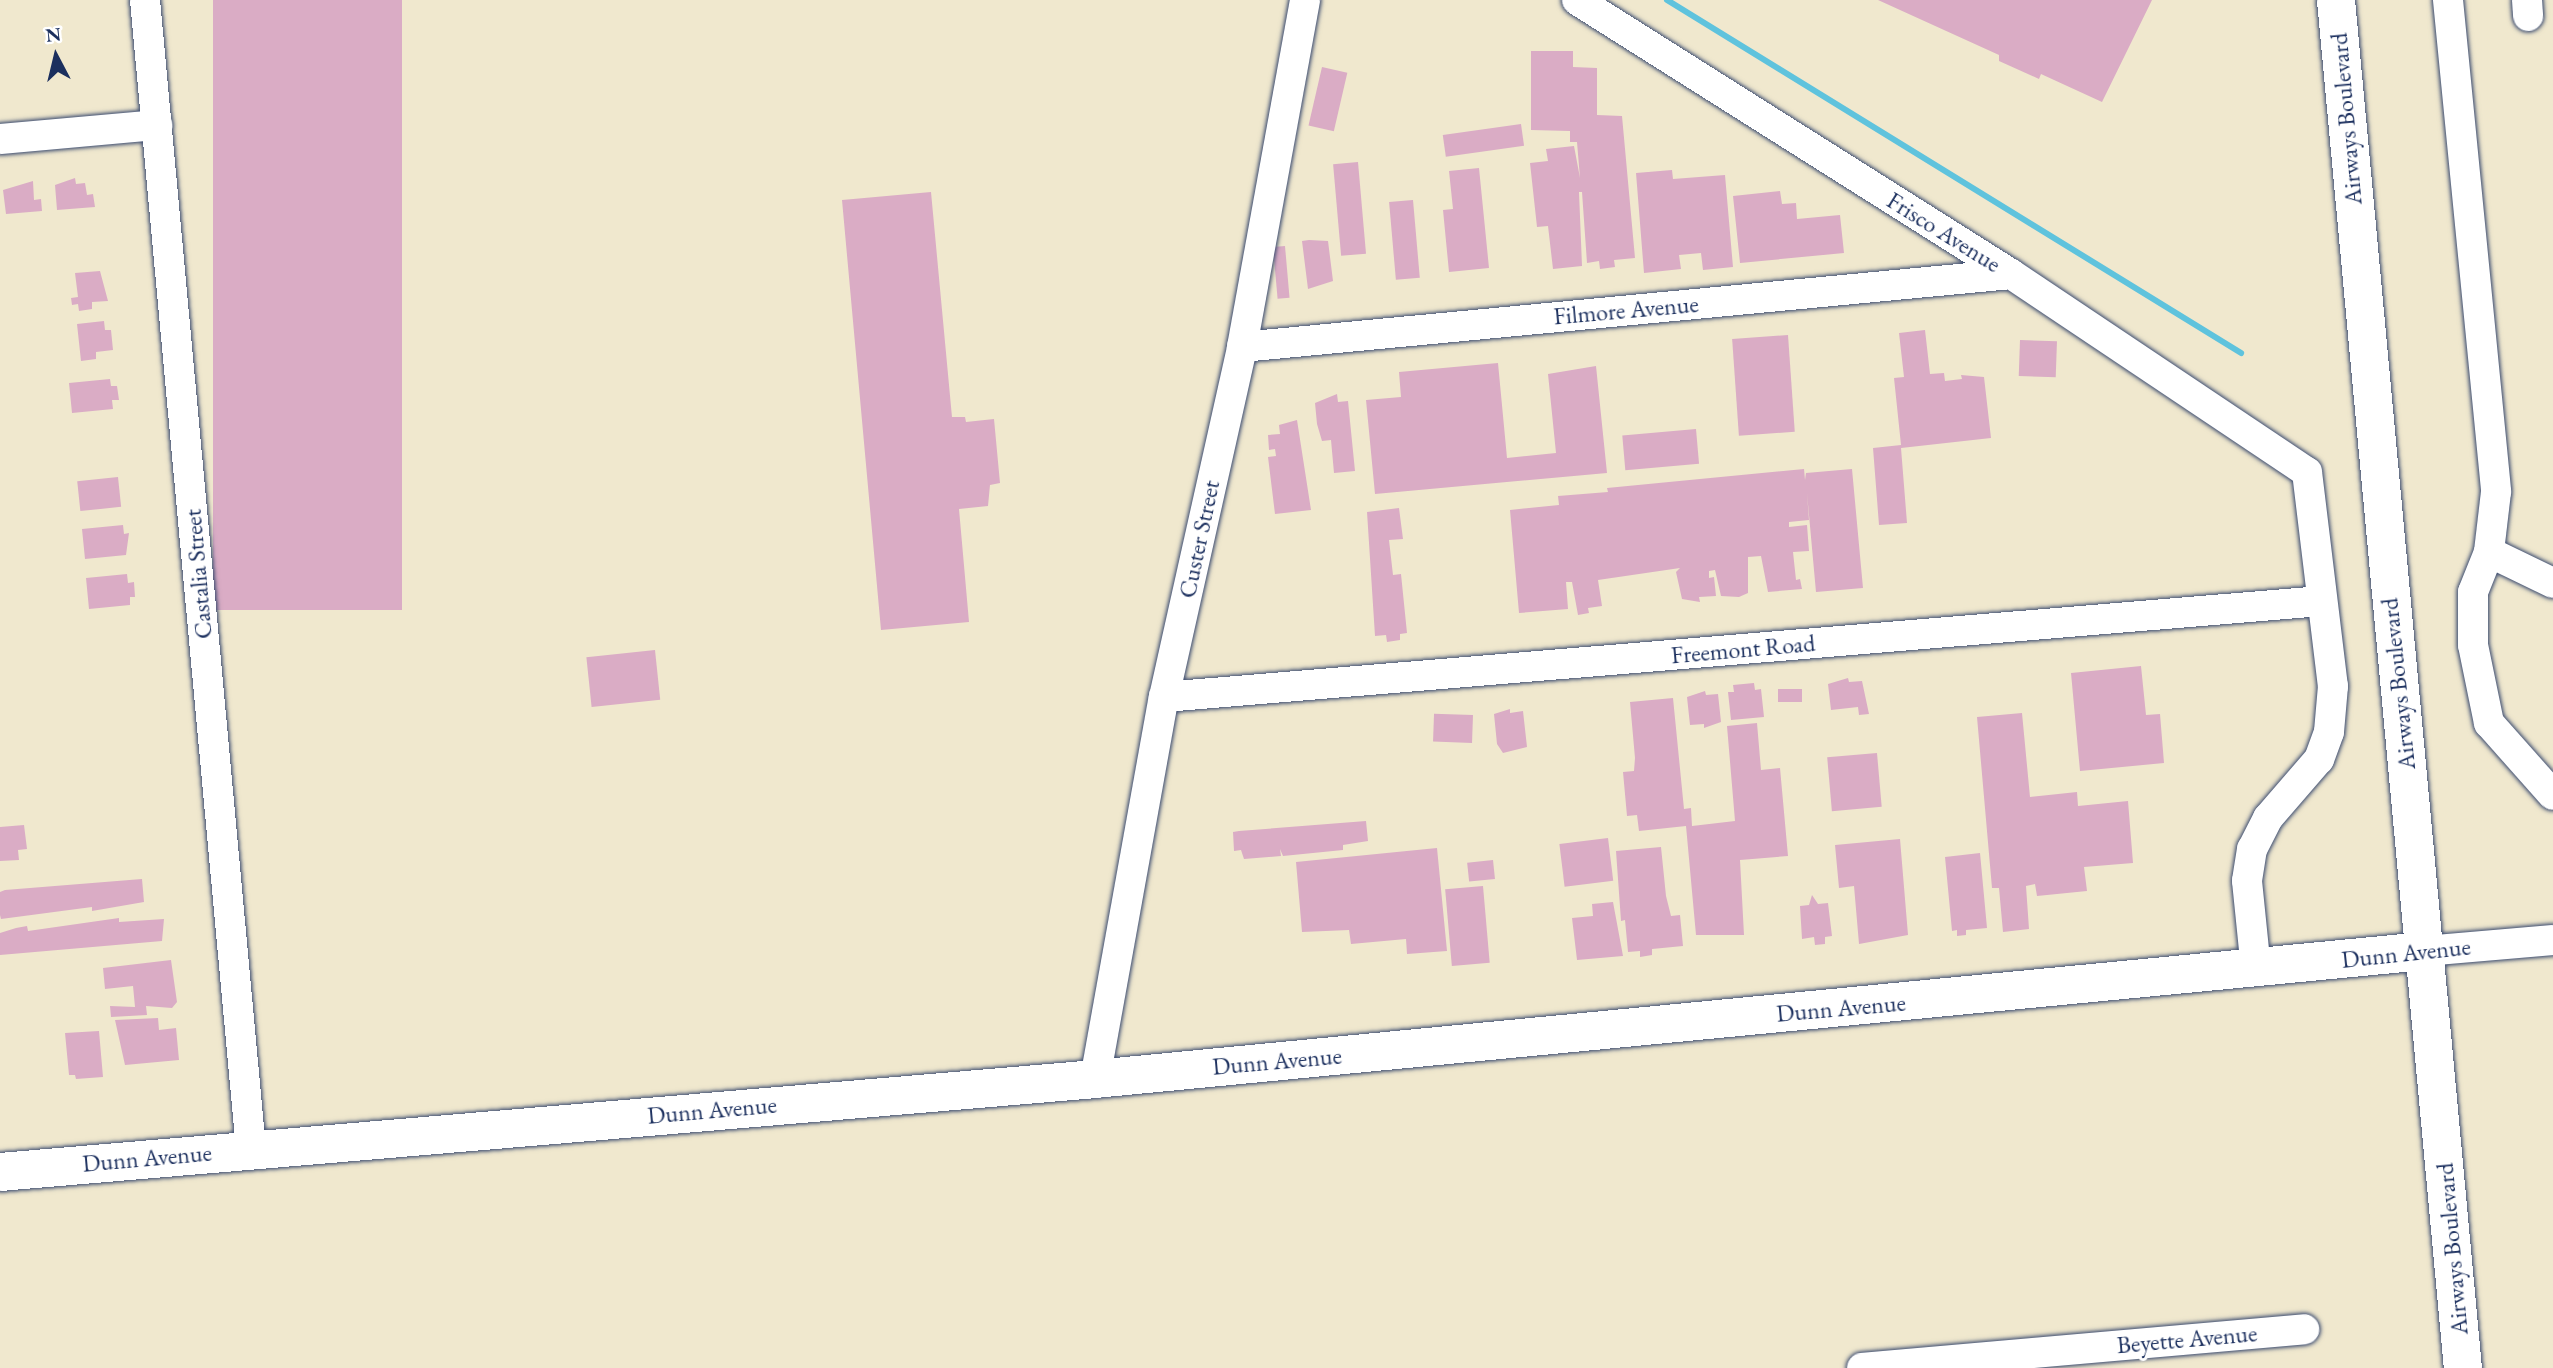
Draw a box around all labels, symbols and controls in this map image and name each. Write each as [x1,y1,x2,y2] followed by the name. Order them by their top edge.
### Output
[21,21,91,91] north arrow
[44,21,63,48] text: N
[2324,32,2368,206] street label: Airways Boulevard
[1882,186,2006,278] street label: Frisco Avenue
[1552,289,1700,331] street label: Filmore Avenue
[1172,477,1226,601] street label: Custer Street
[178,508,218,640] street label: Castalia Street
[2375,597,2421,771] street label: Airways Boulevard
[1670,628,1816,670] street label: Freemont Road
[2340,932,2472,974] street label: Dunn Avenue
[1775,988,1907,1028] street label: Dunn Avenue
[1211,1041,1343,1081] street label: Dunn Avenue
[646,1090,778,1130] street label: Dunn Avenue
[81,1138,213,1178] street label: Dunn Avenue
[2430,1162,2474,1336] street label: Airways Boulevard
[2116,1319,2258,1359] street label: Beyette Avenue

